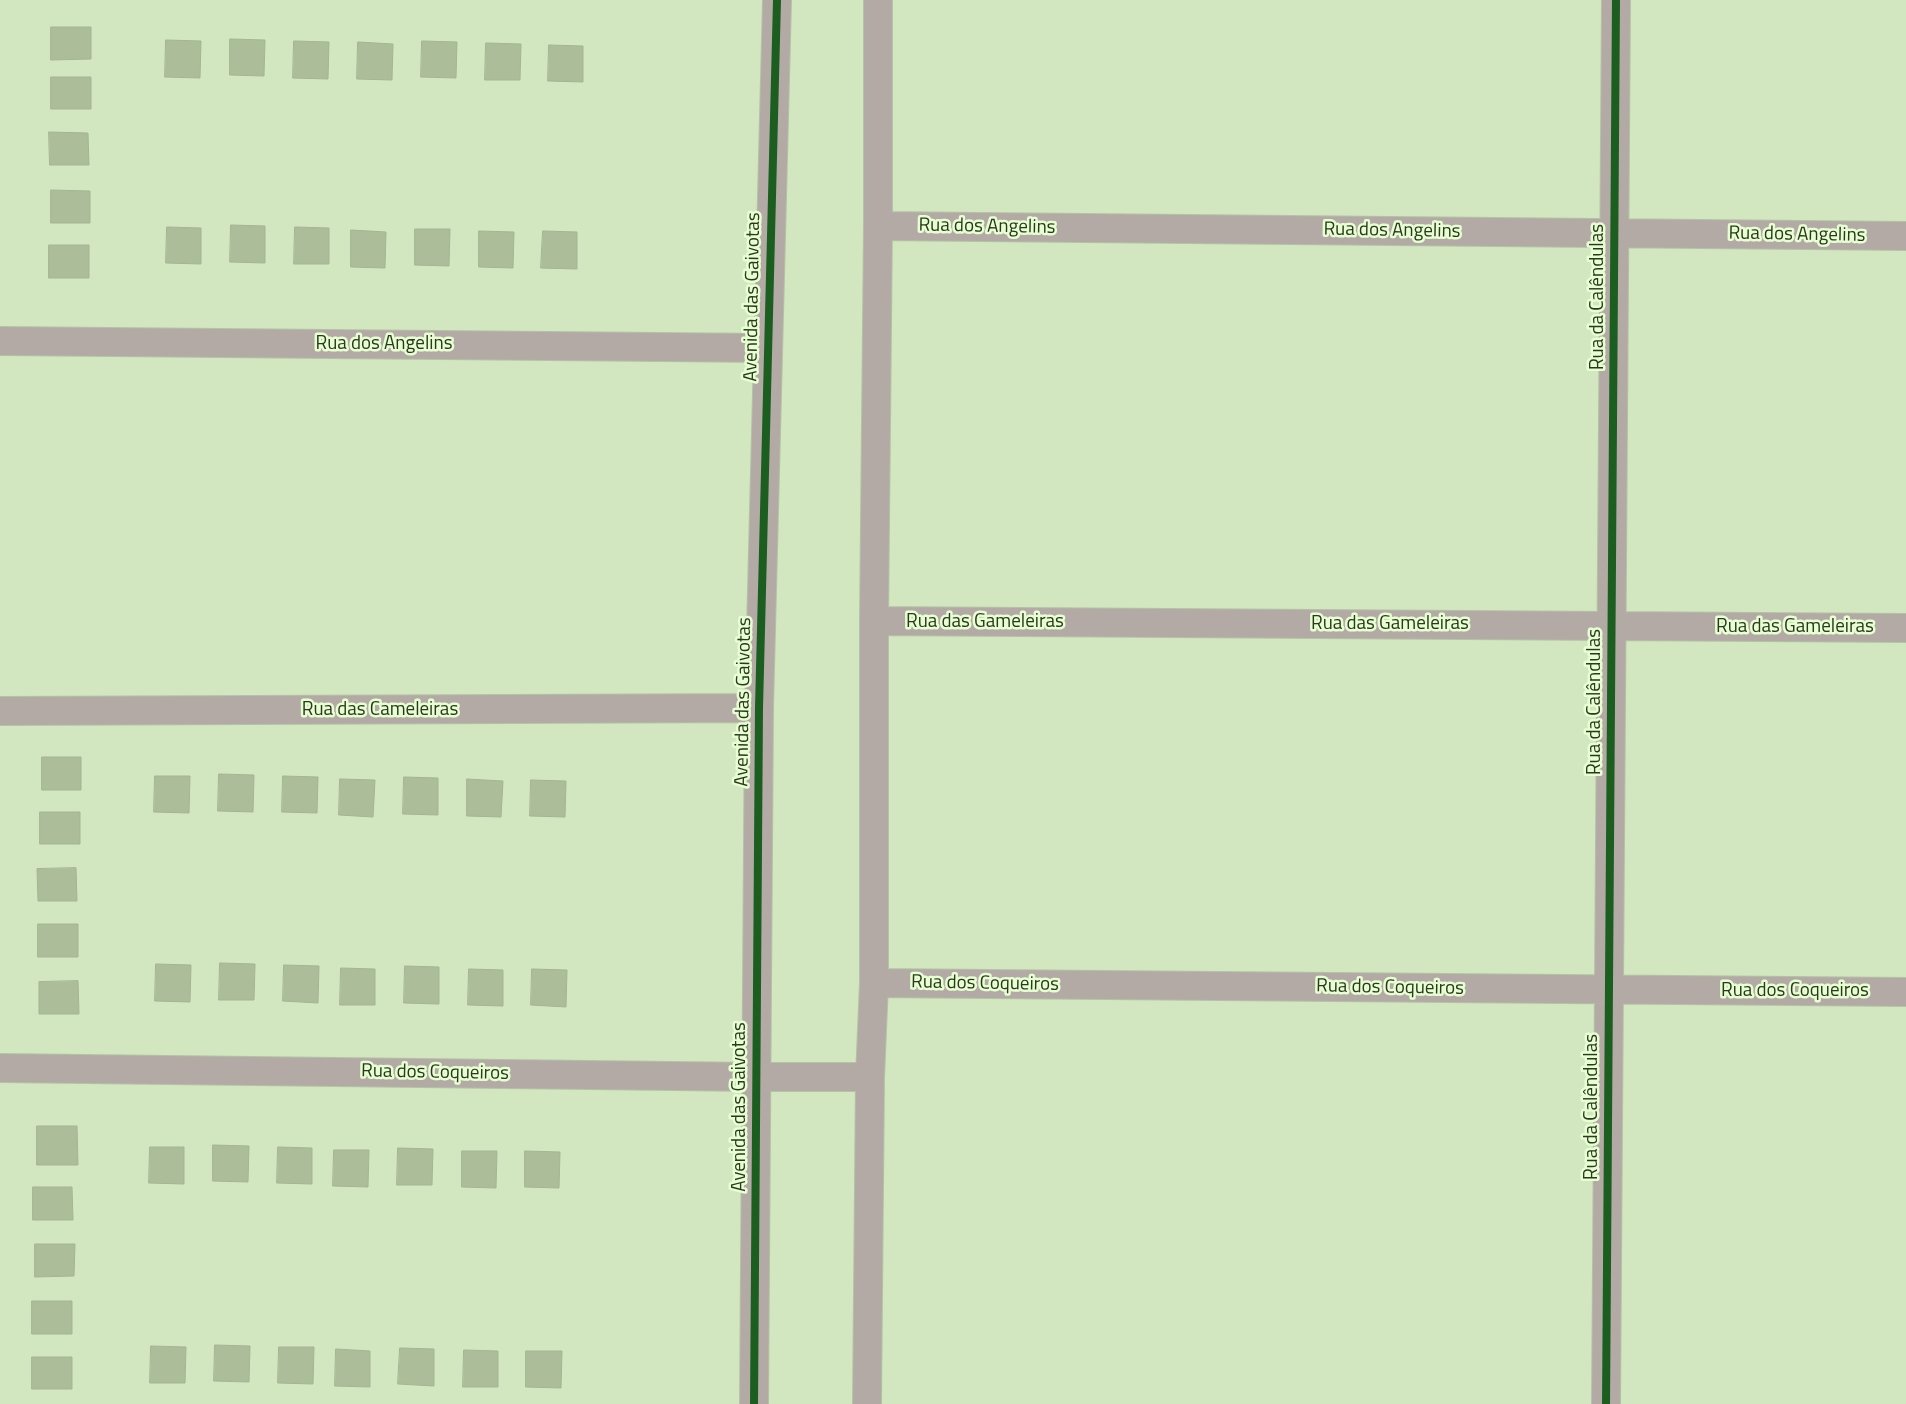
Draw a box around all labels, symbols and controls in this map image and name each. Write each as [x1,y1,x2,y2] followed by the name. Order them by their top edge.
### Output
[740,212,766,382] street label: Avenida das Gaivotas
[918,214,1056,240] street label: Rua dos Angelins
[1323,218,1461,244] street label: Rua dos Angelins
[1728,222,1866,248] street label: Rua dos Angelins
[1587,224,1609,370] street label: Rua da Calêndulas
[315,333,453,355] street label: Rua dos Angelins
[906,611,1064,633] street label: Rua das Gameleiras
[1311,613,1469,635] street label: Rua das Gameleiras
[1716,616,1874,638] street label: Rua das Gameleiras
[731,617,757,787] street label: Avenida das Gaivotas
[1584,629,1606,775] street label: Rua da Calêndulas
[302,699,458,721] street label: Rua das Cameleiras
[911,971,1059,997] street label: Rua dos Coqueiros
[1316,975,1464,1001] street label: Rua dos Coqueiros
[1721,980,1869,1002] street label: Rua dos Coqueiros
[729,1022,751,1192] street label: Avenida das Gaivotas
[1581,1034,1603,1180] street label: Rua da Calêndulas
[361,1060,509,1086] street label: Rua dos Coqueiros

